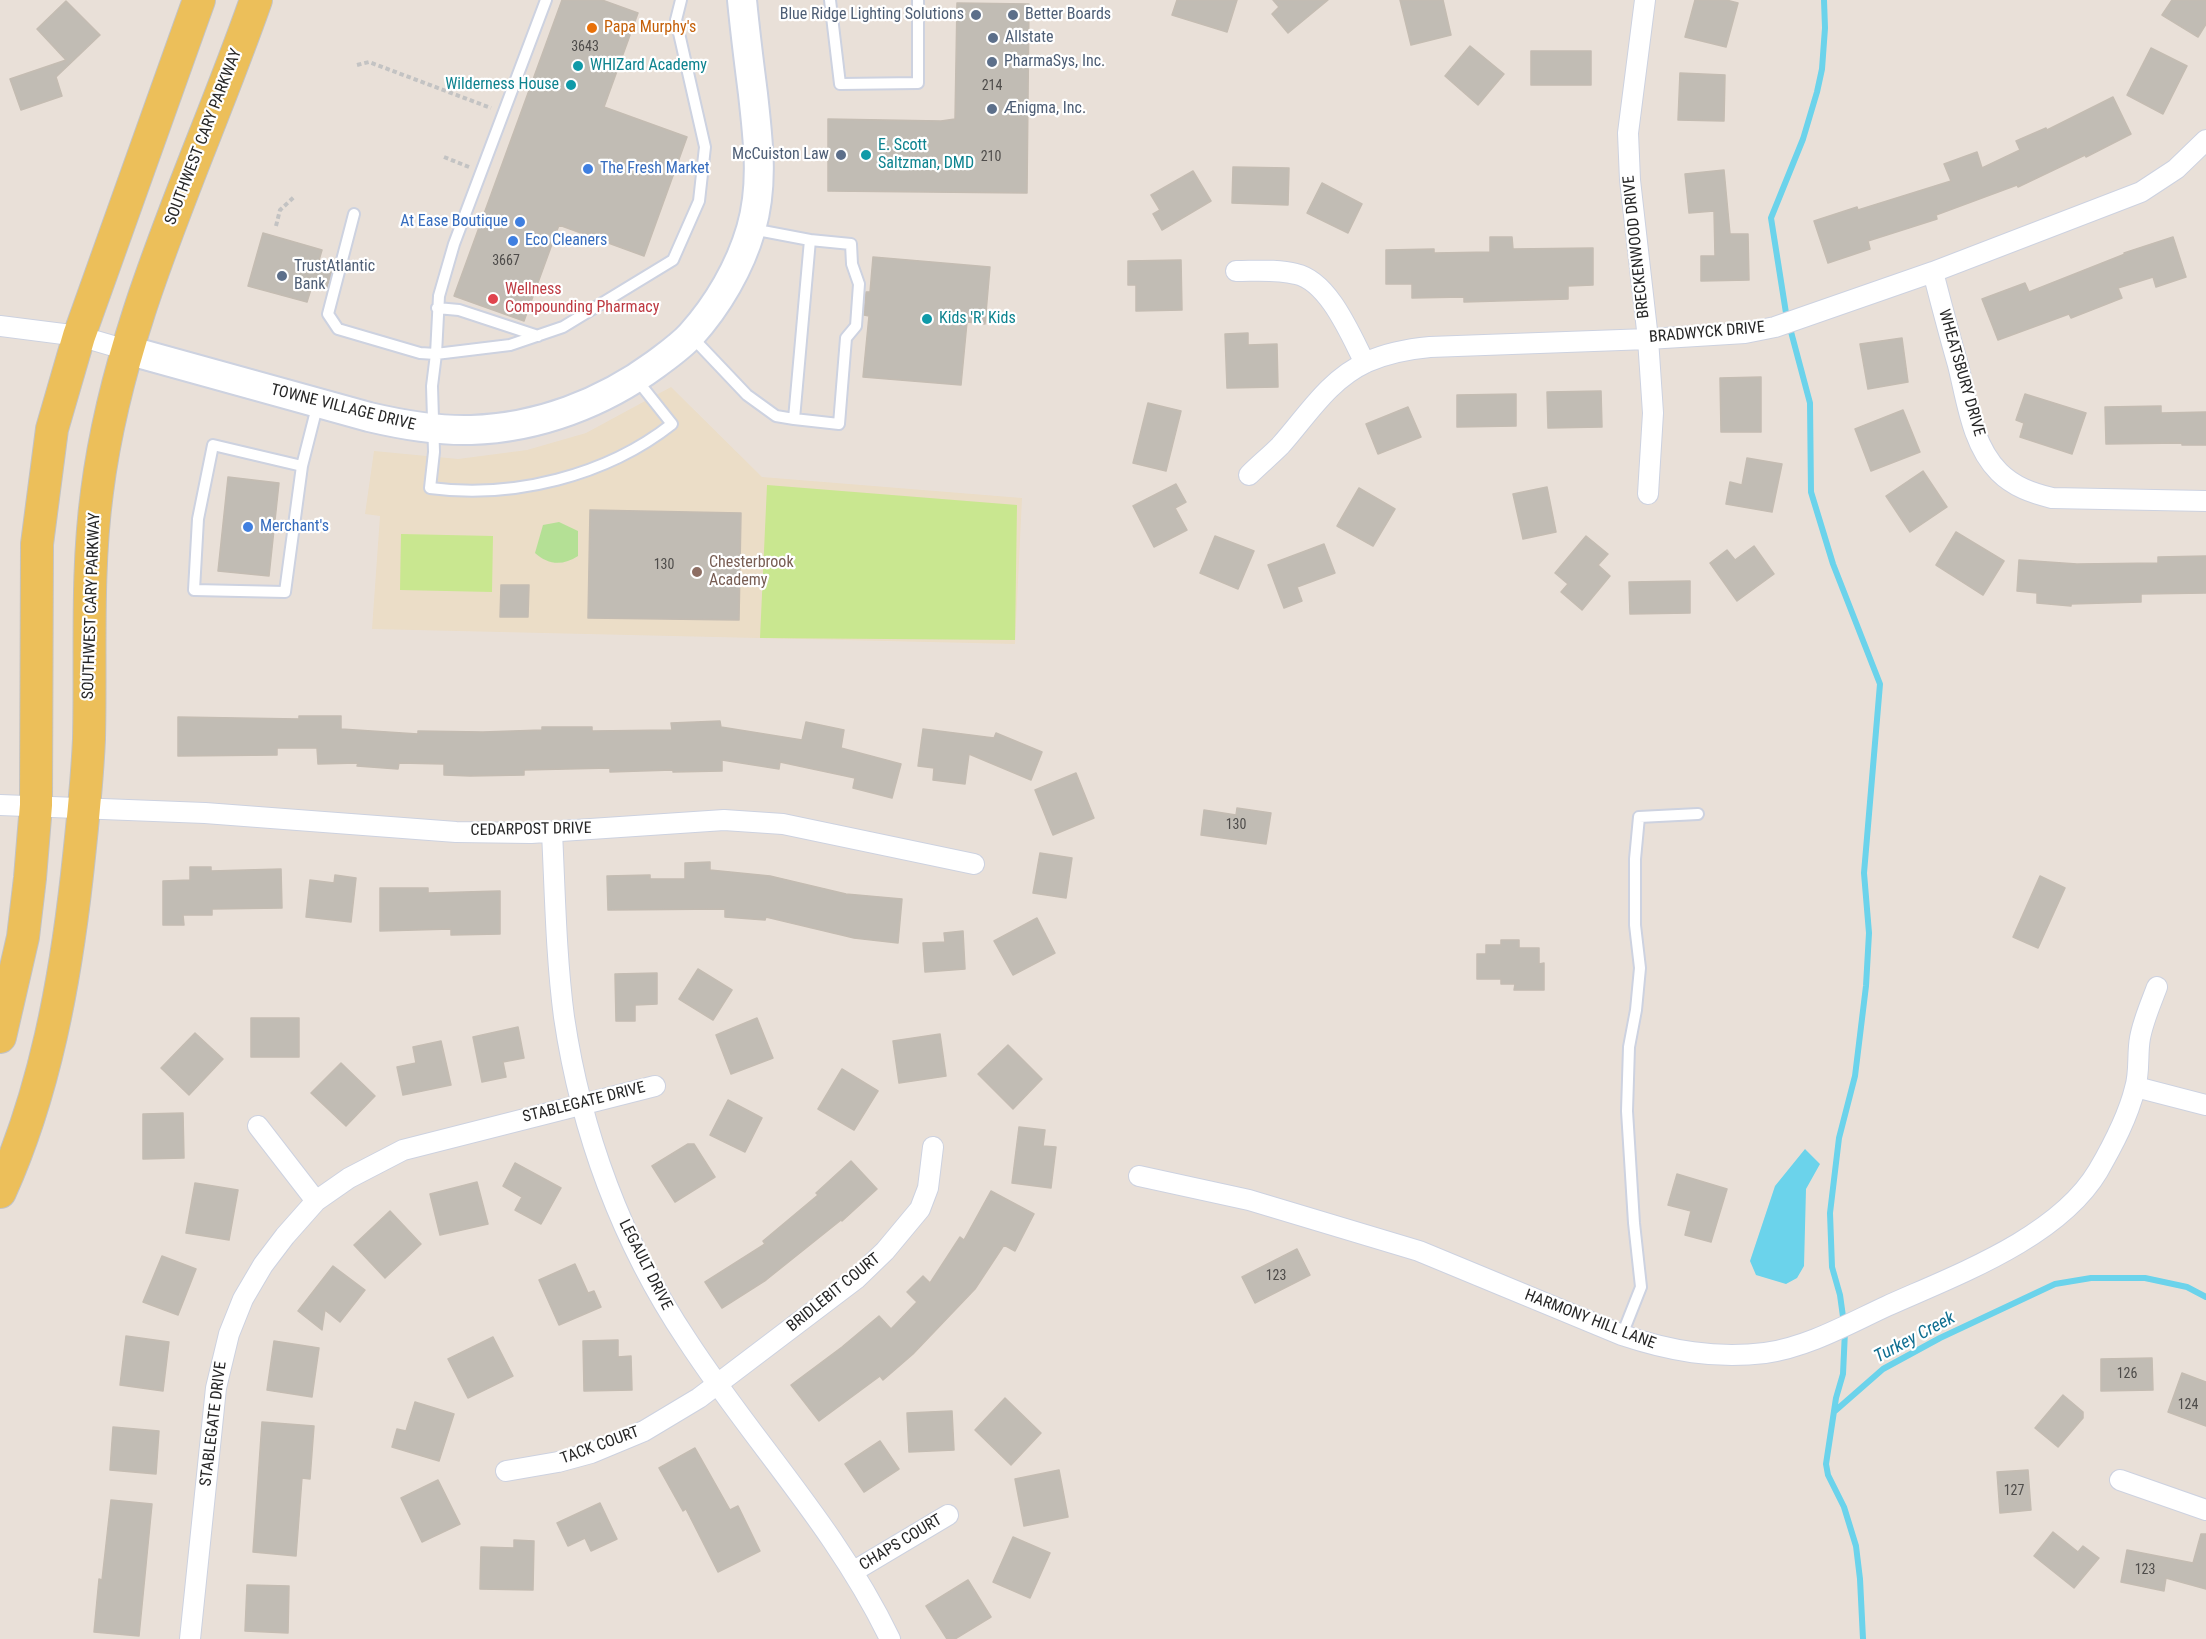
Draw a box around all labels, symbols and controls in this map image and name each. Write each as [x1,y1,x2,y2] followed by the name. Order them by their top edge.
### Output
[780,5,964,25] place label: Blue Ridge Lighting Solutions
[1025,5,1111,25] place label: Better Boards
[969,8,983,22] marker: Blue Ridge Lighting Solutions
[1006,8,1020,22] marker: Better Boards
[604,18,696,38] place label: Papa Murphy's
[585,21,599,35] marker: Papa Murphy's
[1005,28,1054,48] place label: Allstate
[986,31,1000,45] marker: Allstate
[571,39,599,55] house number: 3643
[162,46,246,228] street label: SOUTHWEST CARY PARKWAY
[1004,52,1105,72] place label: PharmaSys, Inc.
[985,55,999,69] marker: PharmaSys, Inc.
[590,56,707,76] place label: WHIZard Academy
[571,59,585,73] marker: WHIZard Academy
[445,75,559,95] place label: Wilderness House
[564,78,578,92] marker: Wilderness House
[982,78,1002,94] house number: 214
[1004,99,1086,119] place label: Ænigma, Inc.
[985,102,999,116] marker: Ænigma, Inc.
[878,136,974,174] place label: E. Scott Saltzman, DMD
[732,145,829,165] place label: McCuiston Law
[834,148,848,162] marker: McCuiston Law
[859,148,873,162] marker: E. Scott Saltzman, DMD
[981,149,1001,165] house number: 210
[600,159,710,179] place label: The Fresh Market
[581,162,595,176] marker: The Fresh Market
[1620,175,1654,319] street label: BRECKENWOOD DRIVE
[400,212,508,232] place label: At Ease Boutique
[513,215,527,229] marker: At Ease Boutique
[525,231,607,251] place label: Eco Cleaners
[506,234,520,248] marker: Eco Cleaners
[492,253,520,269] house number: 3667
[294,257,375,295] place label: TrustAtlantic Bank
[275,269,289,283] marker: TrustAtlantic Bank
[505,280,659,318] place label: Wellness Compounding Pharmacy
[486,292,500,306] marker: Wellness Compounding Pharmacy
[1934,307,1988,439] street label: WHEATSBURY DRIVE
[939,309,1016,329] place label: Kids 'R' Kids
[920,312,934,326] marker: Kids 'R' Kids
[1648,318,1766,348] street label: BRADWYCK DRIVE
[269,381,417,435] street label: TOWNE VILLAGE DRIVE
[79,512,105,700] street label: SOUTHWEST CARY PARKWAY
[260,517,329,537] place label: Merchant's
[241,520,255,534] marker: Merchant's
[709,553,794,591] place label: Chesterbrook Academy
[654,557,674,573] house number: 130
[690,565,704,579] marker: Chesterbrook Academy
[1226,817,1246,833] house number: 130
[470,819,592,841] street label: CEDARPOST DRIVE
[521,1078,647,1128] street label: STABLEGATE DRIVE
[614,1216,676,1314] street label: LEGAULT DRIVE
[784,1250,884,1336] street label: BRIDLEBIT COURT
[1266,1268,1286,1284] house number: 123
[1522,1286,1658,1354] street label: HARMONY HILL LANE
[1871,1308,1959,1368] water label: Turkey Creek
[197,1360,231,1488] street label: STABLEGATE DRIVE
[2117,1366,2137,1382] house number: 126
[2178,1397,2198,1413] house number: 124
[558,1423,642,1469] street label: TACK COURT
[2004,1483,2024,1499] house number: 127
[856,1511,946,1575] street label: CHAPS COURT
[2135,1562,2155,1578] house number: 123

